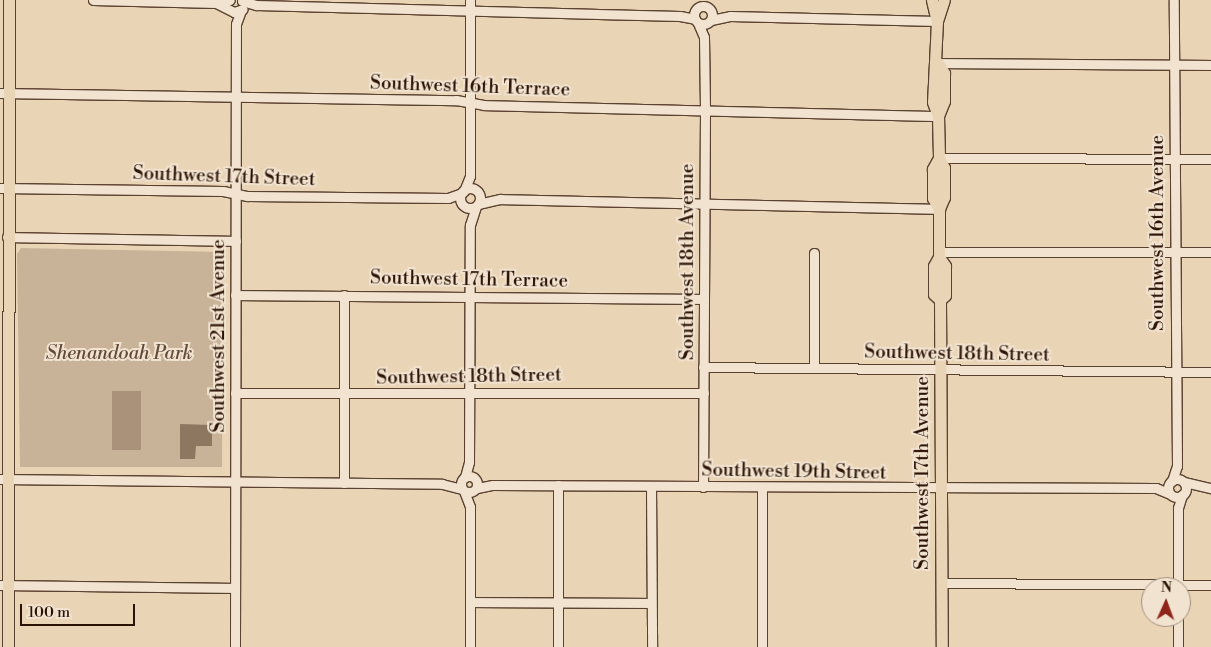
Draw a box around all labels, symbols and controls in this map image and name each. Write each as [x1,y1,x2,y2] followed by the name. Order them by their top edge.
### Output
[370,72,570,102] street label: Southwest 16th Terrace
[1147,135,1169,331] street label: Southwest 16th Avenue
[132,162,316,192] street label: Southwest 17th Street
[677,164,699,360] street label: Southwest 18th Avenue
[208,239,230,433] street label: Southwest 21st Avenue
[370,267,568,293] street label: Southwest 17th Terrace
[864,341,1050,367] street label: Southwest 18th Street
[46,343,192,365] park label: Shenandoah Park
[376,364,562,390] street label: Southwest 18th Street
[912,376,934,570] street label: Southwest 17th Avenue
[701,459,887,485] street label: Southwest 19th Street
[1141,577,1191,627] north arrow
[1161,579,1172,597] text: N
[22,594,138,626] scale bar
[28,603,70,622] text: 100 m

